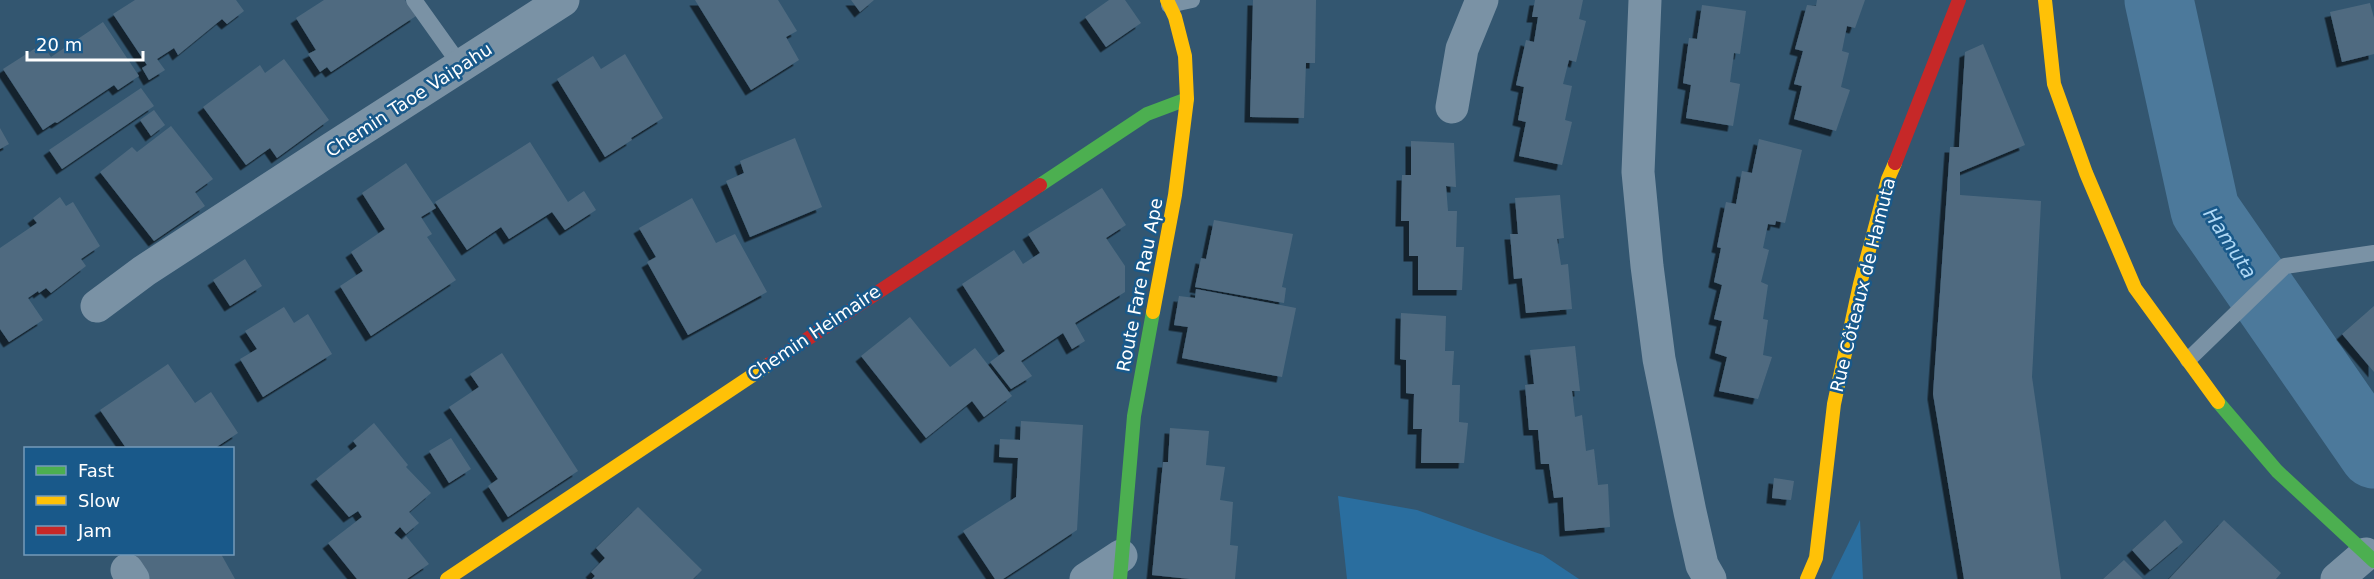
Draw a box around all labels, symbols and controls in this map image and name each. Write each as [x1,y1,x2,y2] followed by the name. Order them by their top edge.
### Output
[27,24,142,62] scale bar
[36,34,82,55] text: 20 m
[322,38,496,161] street label: Chemin Taoe Vaipahu
[1826,175,1899,394] street label: Rue Côteaux de Hamuta
[1112,196,1167,374] street label: Route Fare Rau Ape
[2198,203,2262,283] water label: Hamuta
[743,280,884,385] street label: Chemin Heimaire
[24,447,234,555] legend
[78,460,114,481] text: Fast
[78,490,120,511] text: Slow
[77,520,112,541] text: Jam

